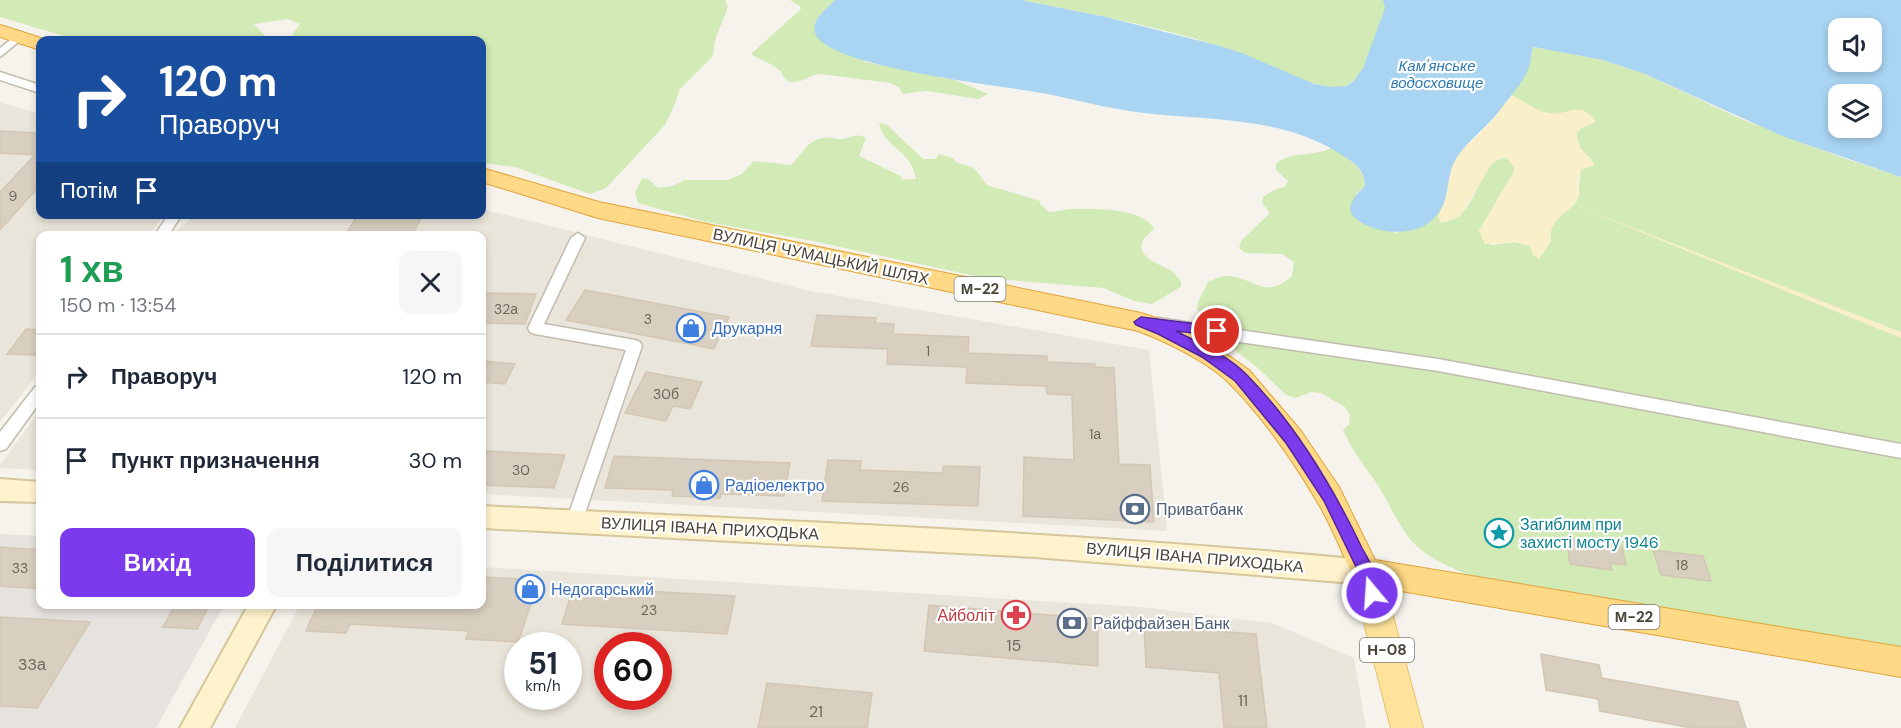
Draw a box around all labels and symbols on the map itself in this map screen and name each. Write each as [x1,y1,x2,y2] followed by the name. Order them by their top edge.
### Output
[1391,56,1483,93] water label: Кам'янське водосховище
[9,187,18,205] house number: 9
[711,223,931,290] street label: ВУЛИЦЯ ЧУМАЦЬКИЙ ШЛЯХ
[954,277,1006,301] road number: М-22
[494,300,518,318] house number: 32а
[1191,305,1242,356] pin
[644,310,652,328] house number: 3
[675,312,707,344] shop icon: Друкарня
[712,318,782,339] place label: Друкарня
[926,342,930,360] house number: 1
[653,385,679,403] house number: 30б
[1089,425,1101,443] house number: 1а
[512,461,530,479] house number: 30
[688,469,720,501] shop icon: Радіоелектро
[725,475,825,496] place label: Радіоелектро
[893,478,909,496] house number: 26
[1119,493,1151,525] bank icon: Приватбанк
[1156,499,1244,520] place label: Приватбанк
[600,512,820,545] street label: ВУЛИЦЯ ІВАНА ПРИХОДЬКА
[1520,514,1659,553] place label: Загиблим при захисті мосту 1946
[1483,517,1515,549] place icon: Загиблим при захисті мосту 1946
[1085,538,1305,578] street label: ВУЛИЦЯ ІВАНА ПРИХОДЬКА
[1676,556,1688,574] house number: 18
[12,559,28,577] house number: 33
[1340,561,1404,625] position arrow
[514,573,546,605] shop icon: Недогарський
[551,579,654,600] place label: Недогарський
[1000,599,1032,631] pharmacy icon: Айболіт
[641,601,657,619] house number: 23
[937,605,996,626] place label: Айболіт
[1608,605,1660,629] road number: М-22
[1056,607,1088,639] bank icon: Райффайзен Банк
[1093,613,1231,634] place label: Райффайзен Банк
[594,632,672,710] speed limit sign: 60
[1007,635,1021,656] house number: 15
[1360,638,1414,662] road number: Н-08
[18,654,46,675] house number: 33а
[1238,690,1248,711] house number: 11
[809,701,823,722] house number: 21

